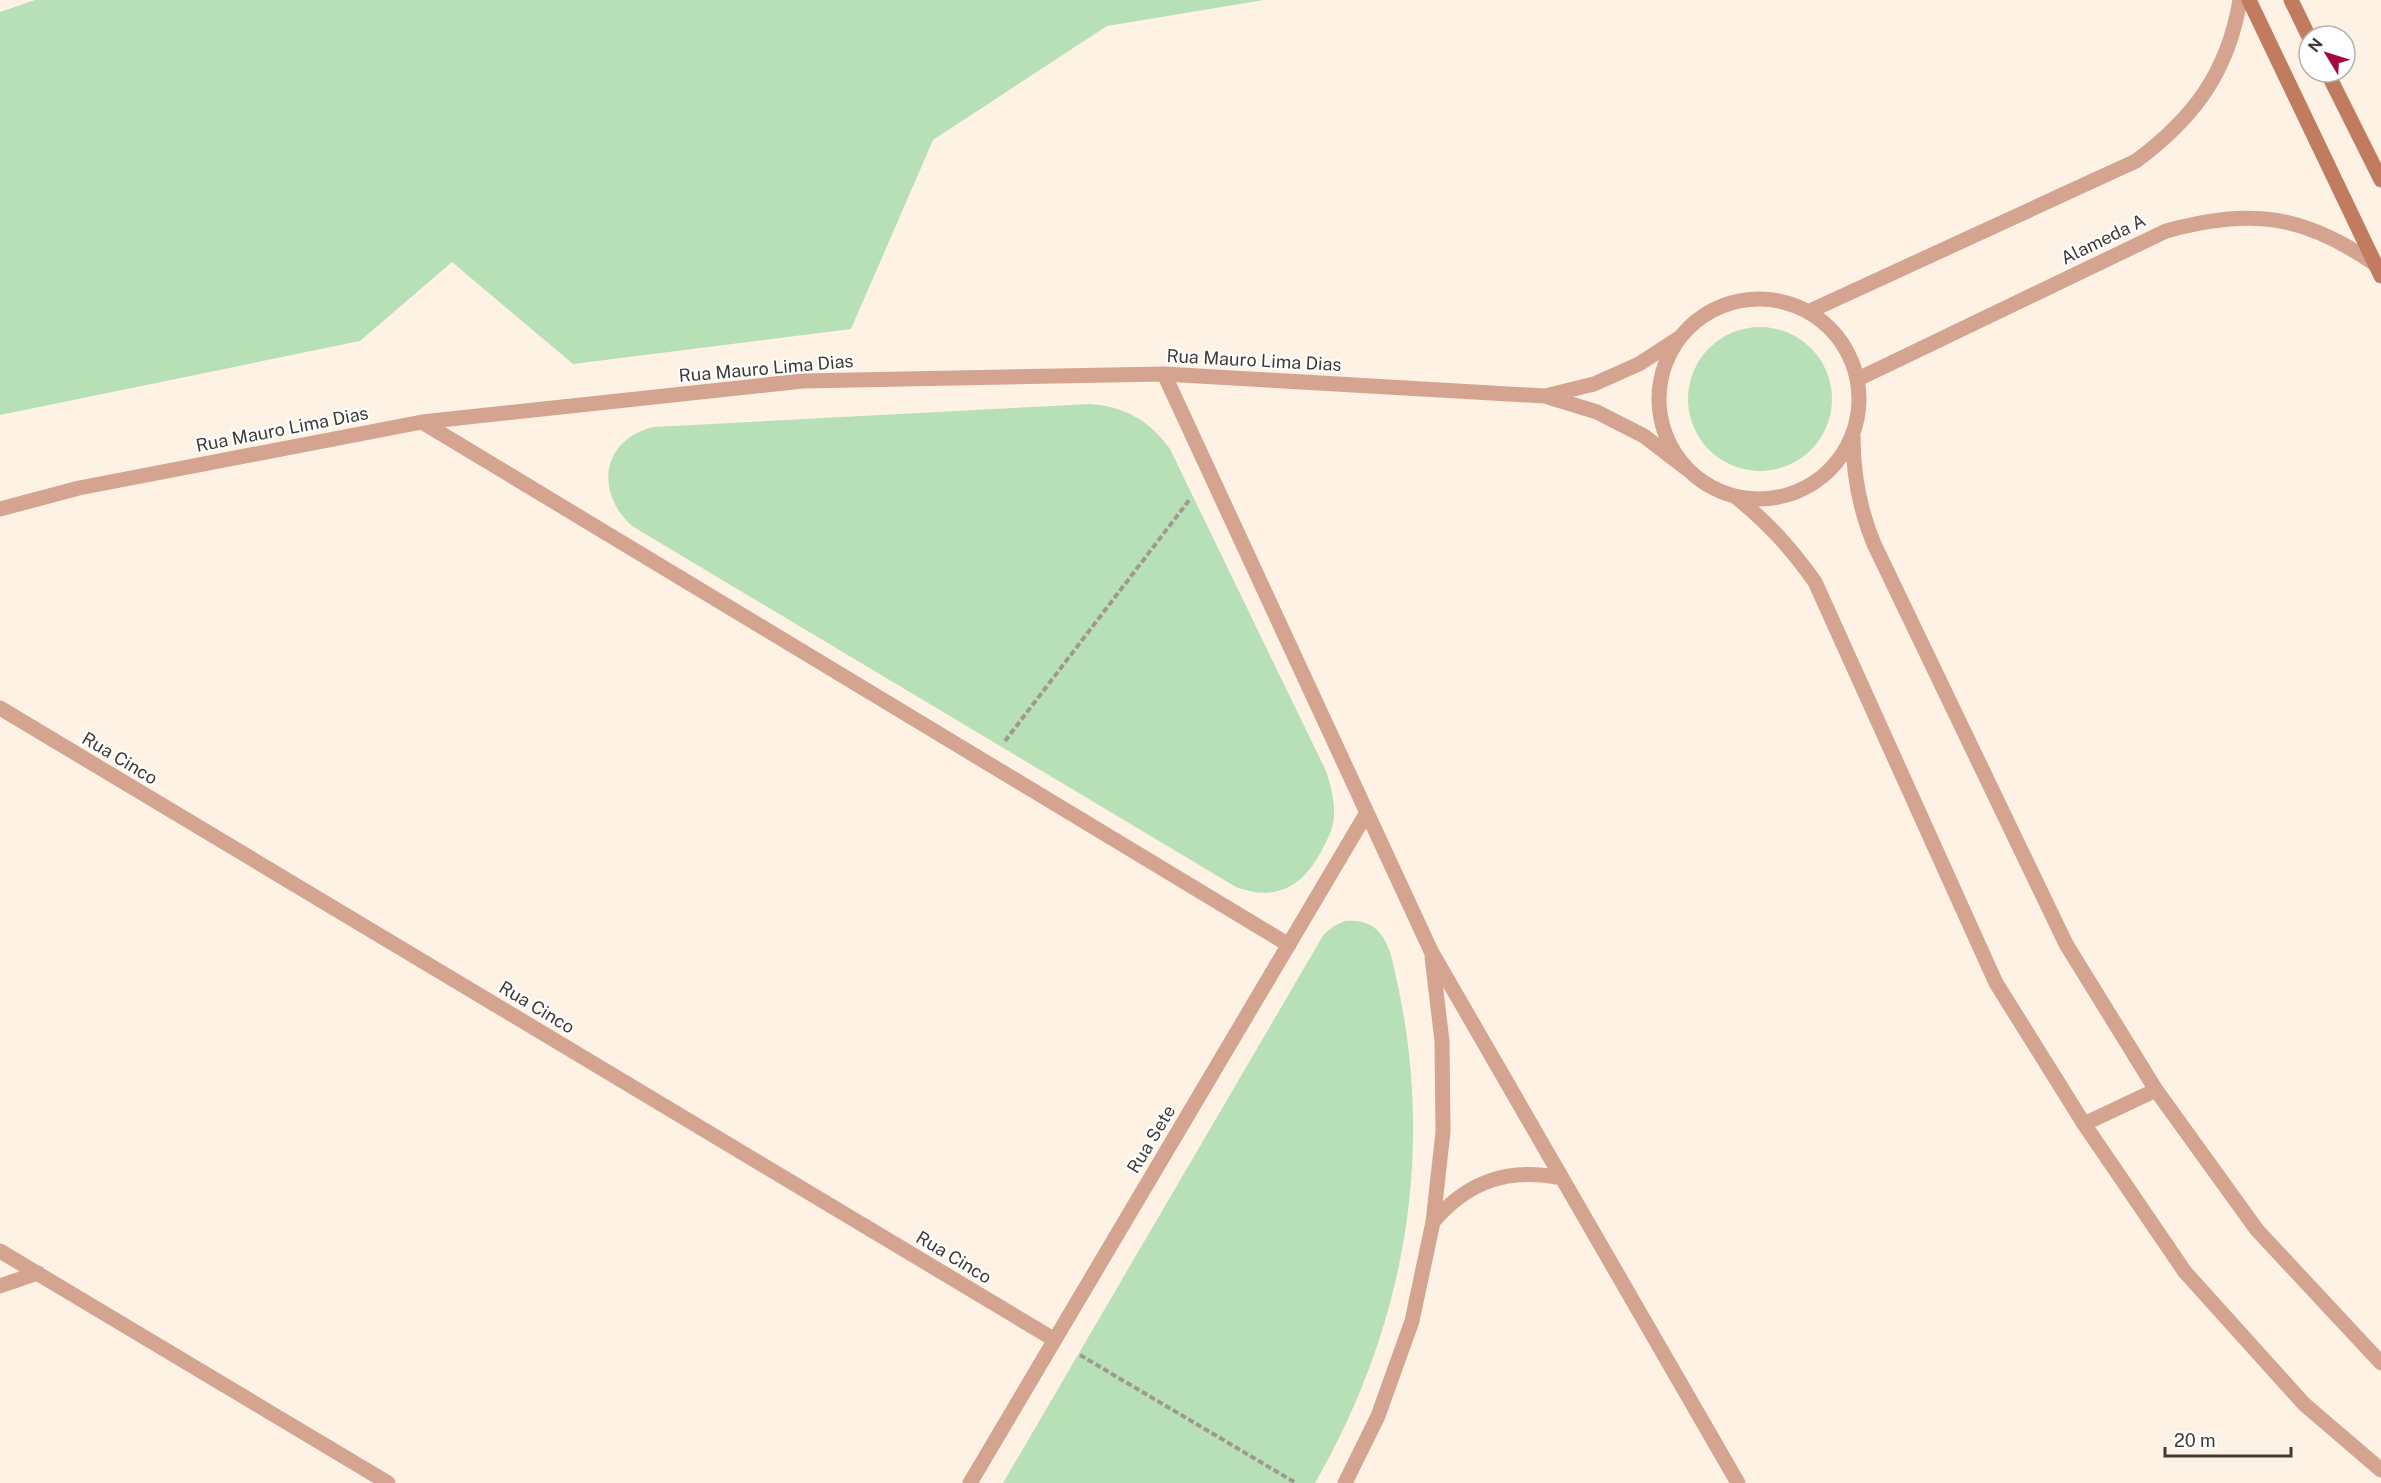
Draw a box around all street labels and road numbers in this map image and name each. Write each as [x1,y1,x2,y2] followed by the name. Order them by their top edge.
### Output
[2057,209,2149,269] street label: Alameda A
[1166,345,1342,375] street label: Rua Mauro Lima Dias
[678,350,854,386] street label: Rua Mauro Lima Dias
[194,402,370,456] street label: Rua Mauro Lima Dias
[79,727,161,789] street label: Rua Cinco
[496,976,578,1038] street label: Rua Cinco
[1123,1101,1179,1177] street label: Rua Sete
[913,1226,995,1288] street label: Rua Cinco

